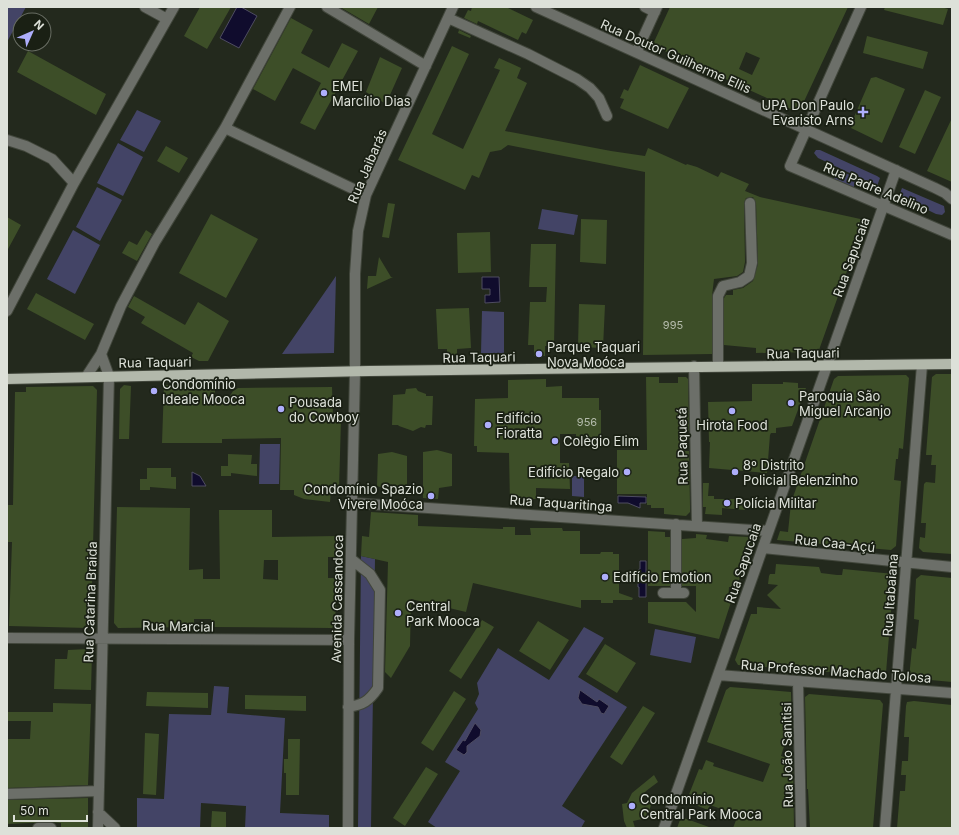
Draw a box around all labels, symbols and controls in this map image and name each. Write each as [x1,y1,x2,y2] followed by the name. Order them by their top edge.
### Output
[12,12,52,52] north arrow
[598,16,754,97] street label: Rua Doutor Guilherme Ellis
[31,17,47,33] text: N
[332,78,411,109] place label: EMEI Marcílio Dias
[319,88,329,98] marker: EMEI Marcílio Dias
[762,97,854,128] place label: UPA Don Paulo Evaristo Arns
[857,106,869,118] marker: UPA Don Paulo Evaristo Arns
[344,126,390,206] street label: Rua Jaibarás
[821,159,931,217] street label: Rua Padre Adelino
[829,215,873,299] street label: Rua Sapucaia
[663,318,683,332] house number: 995
[547,339,640,370] place label: Parque Taquari Nova Moóca
[766,344,840,362] street label: Rua Taquari
[442,348,516,366] street label: Rua Taquari
[534,349,544,359] marker: Parque Taquari Nova Moóca
[118,353,192,371] street label: Rua Taquari
[162,376,245,407] place label: Condomínio Ideale Mooca
[149,386,159,396] marker: Condomínio Ideale Mooca
[799,388,891,419] place label: Paroquia São Miguel Arcanjo
[289,394,359,425] place label: Pousada do Cowboy
[786,398,796,408] marker: Paroquia São Miguel Arcanjo
[276,404,286,414] marker: Pousada do Cowboy
[727,406,737,416] marker: Hirota Food
[673,407,691,485] street label: Rua Paquetá
[496,410,542,441] place label: Edifício Fioratta
[577,415,597,429] house number: 956
[696,417,768,433] place label: Hirota Food
[483,420,493,430] marker: Edifício Fioratta
[563,433,639,449] place label: Colègio Elim
[550,436,560,446] marker: Colègio Elim
[743,457,858,488] place label: 8º Distrito Policial Belenzinho
[528,464,619,480] place label: Edifício Regalo
[622,467,632,477] marker: Edifício Regalo
[730,467,740,477] marker: 8º Distrito Policial Belenzinho
[304,481,423,512] place label: Condomínio Spazio Vivere Moóca
[426,491,436,501] marker: Condomínio Spazio Vivere Moóca
[509,491,613,515] street label: Rua Taquaritinga
[735,495,817,511] place label: Polícia Militar
[722,498,732,508] marker: Polícia Militar
[722,521,764,605] street label: Rua Sapucaia
[794,531,876,555] street label: Rua Caa-Açú
[328,535,346,663] street label: Avenida Cassandoca
[80,541,100,663] street label: Rua Catarina Braida
[879,553,901,637] street label: Rua Itabaiana
[613,569,712,585] place label: Edifício Emotion
[600,572,610,582] marker: Edifício Emotion
[406,598,480,629] place label: Central Park Mooca
[393,608,403,618] marker: Central Park Mooca
[142,617,214,635] street label: Rua Marcial
[740,656,932,686] street label: Rua Professor Machado Tolosa
[778,702,796,808] street label: Rua João Sanitisi
[640,791,762,822] place label: Condomínio Central Park Mooca
[14,797,87,823] scale bar
[627,801,637,811] marker: Condomínio Central Park Mooca
[20,803,49,818] text: 50 m

